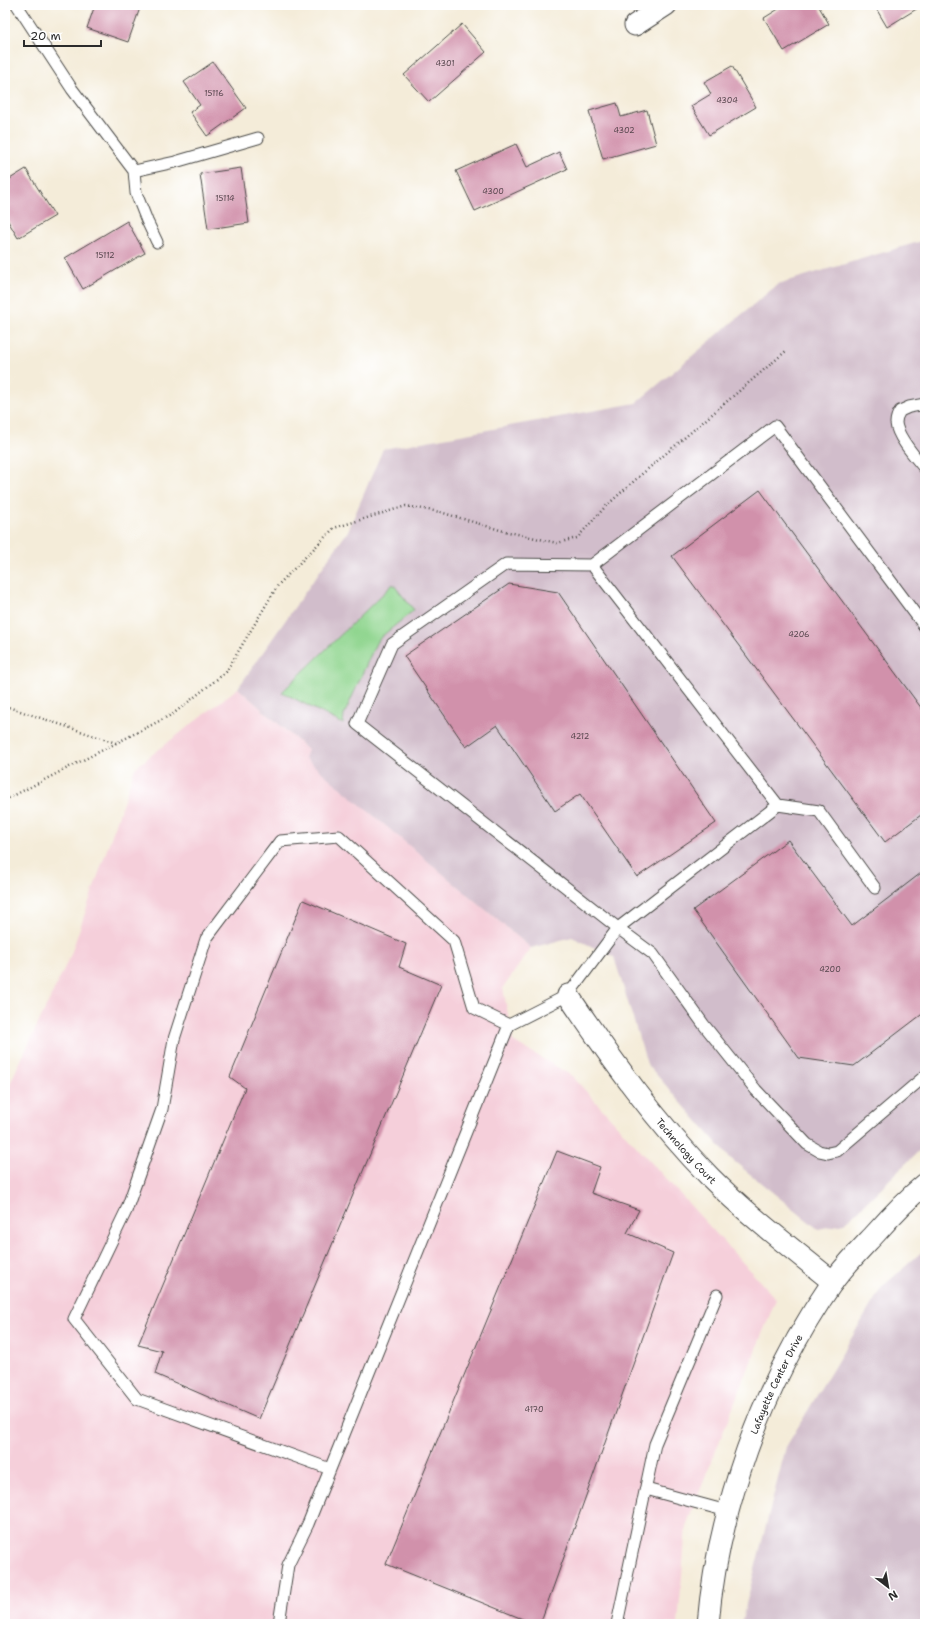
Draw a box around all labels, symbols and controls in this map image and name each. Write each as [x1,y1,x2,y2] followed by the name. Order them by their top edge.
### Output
[24,22,101,48] scale bar
[30,28,61,44] text: 20 m
[435,58,455,69] house number: 4301
[204,88,224,99] house number: 15116
[716,95,738,106] house number: 4304
[613,125,635,136] house number: 4302
[482,186,504,197] house number: 4300
[215,193,235,204] house number: 15114
[95,250,115,261] house number: 15112
[788,629,810,640] house number: 4206
[571,731,590,742] house number: 4212
[819,964,841,975] house number: 4200
[653,1116,719,1187] street label: Technology Court
[748,1332,806,1436] street label: Lafayette Center Drive
[524,1404,544,1415] house number: 4170
[868,1567,908,1607] north arrow
[885,1586,900,1604] text: N

